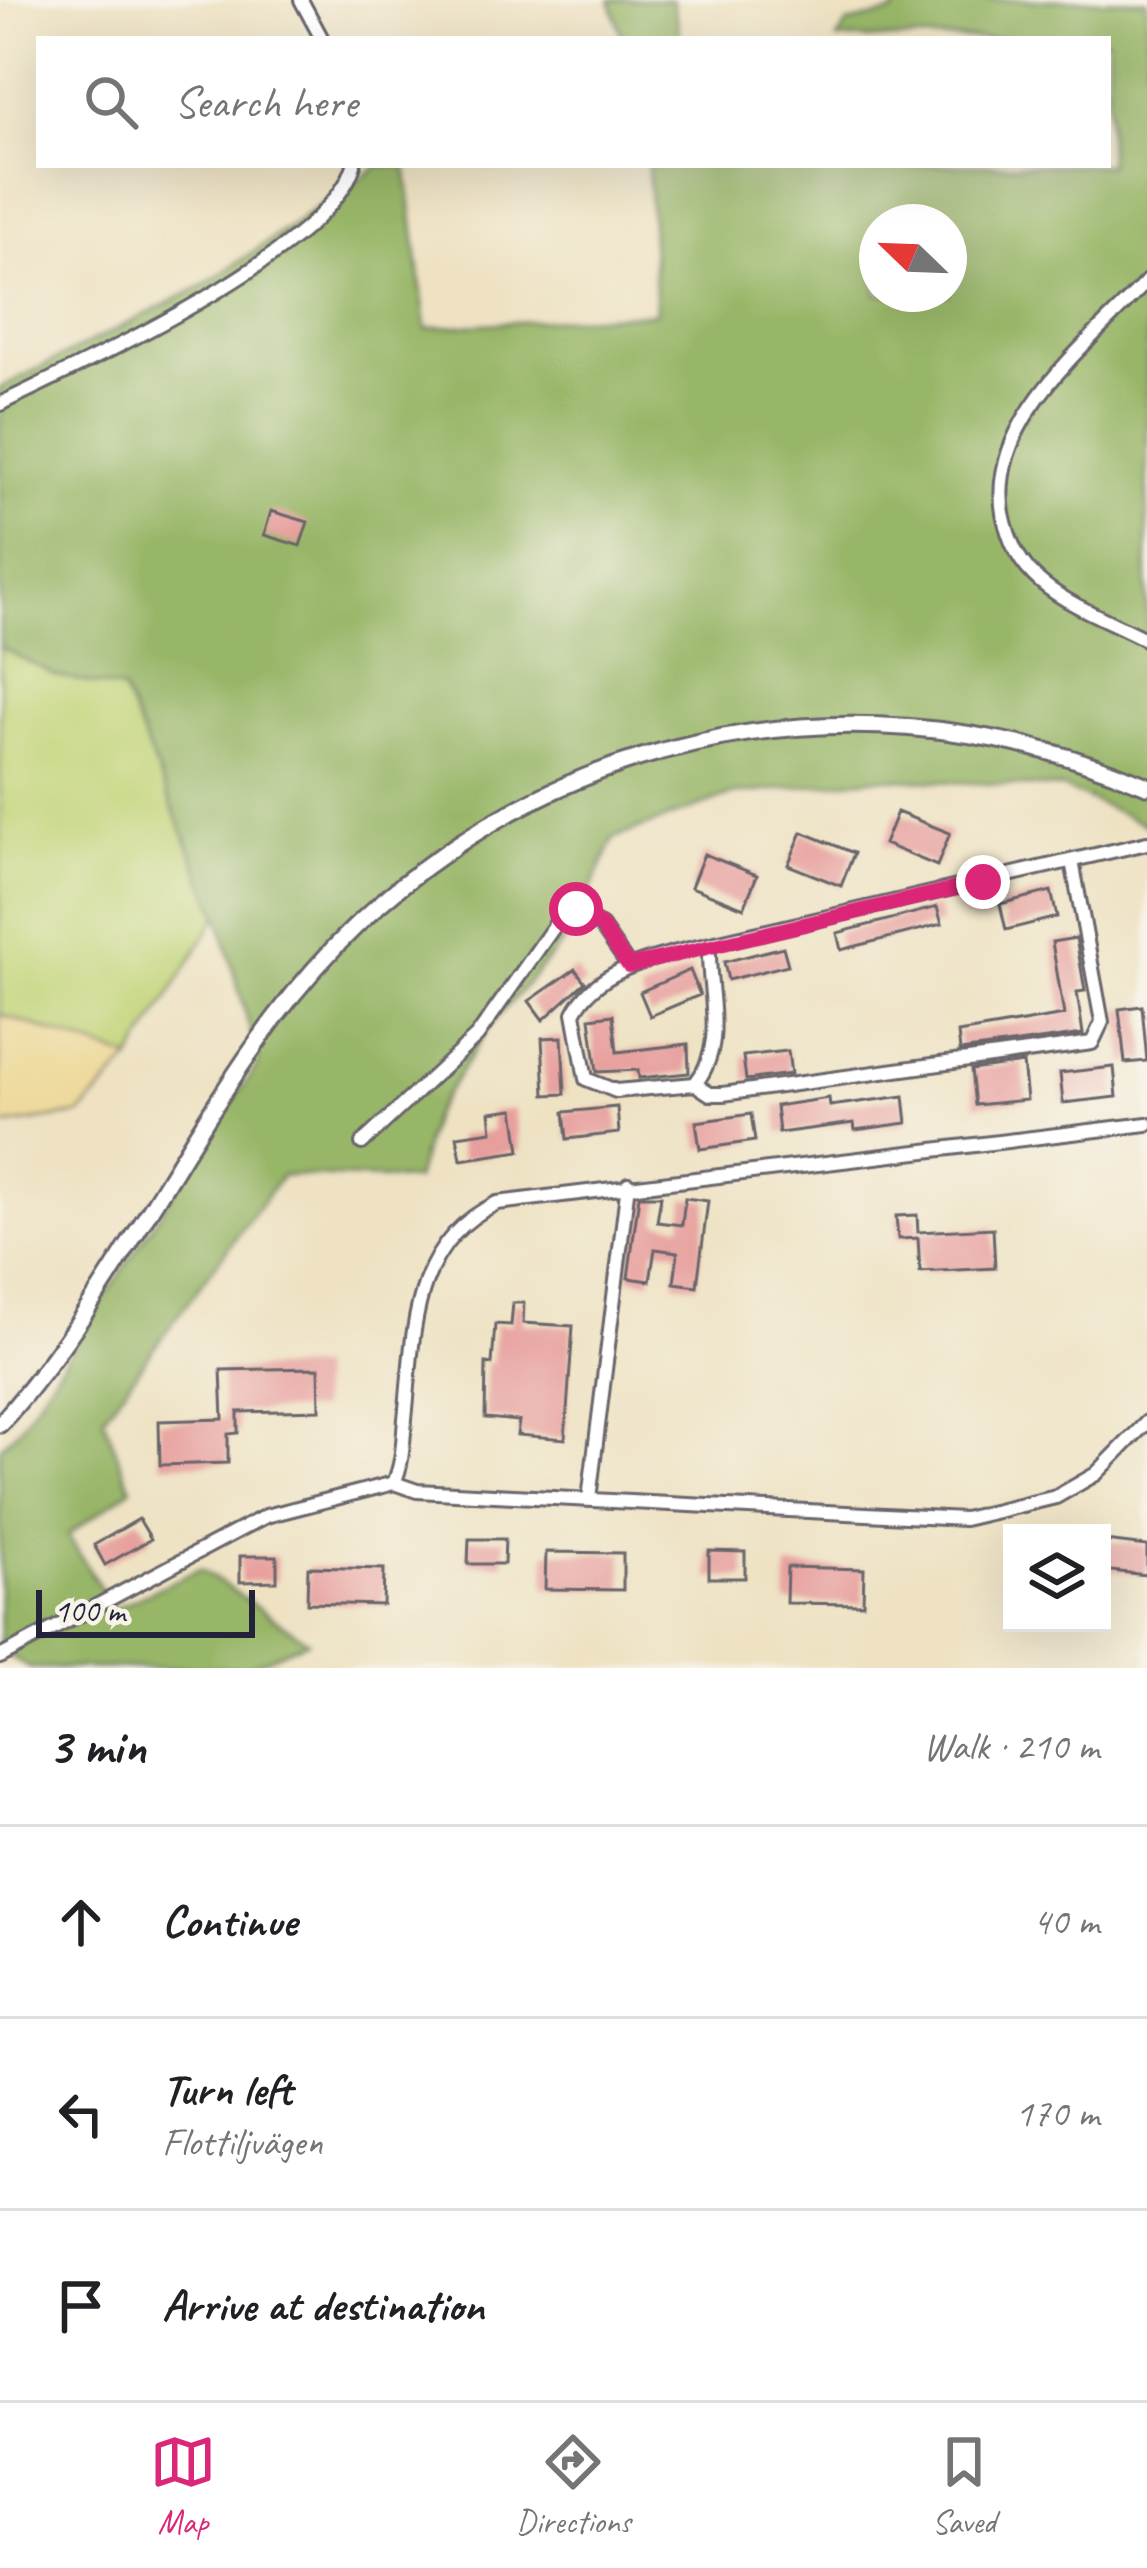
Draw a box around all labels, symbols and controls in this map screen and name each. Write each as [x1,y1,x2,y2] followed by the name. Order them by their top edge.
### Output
[36,36,1111,168] search box
[78,69,144,135] icon: search
[174,74,357,131] text: Search here
[859,204,967,312] north arrow
[956,855,1010,909] route end
[549,882,603,936] route start
[1003,1524,1111,1632] map controls
[1003,1524,1111,1632] button: layers
[36,1584,255,1637] scale bar
[54,1590,125,1632] text: 100 m
[48,1714,146,1778] text: 3 min
[923,1722,1099,1771] text: Walk · 210 m
[48,1889,114,1955] icon: ahead
[162,1893,296,1950] text: Continue
[1033,1897,1099,1946] text: 40 m
[162,2061,292,2118] text: Turn left
[48,2081,114,2147] icon: left
[1015,2089,1099,2138] text: 170 m
[162,2118,323,2167] text: Flottiljvägen
[48,2273,114,2339] icon: arrive
[162,2277,484,2334] text: Arrive at destination
[150,2429,216,2543] tab: Map
[516,2429,631,2543] tab: Directions
[931,2429,997,2543] tab: Saved

